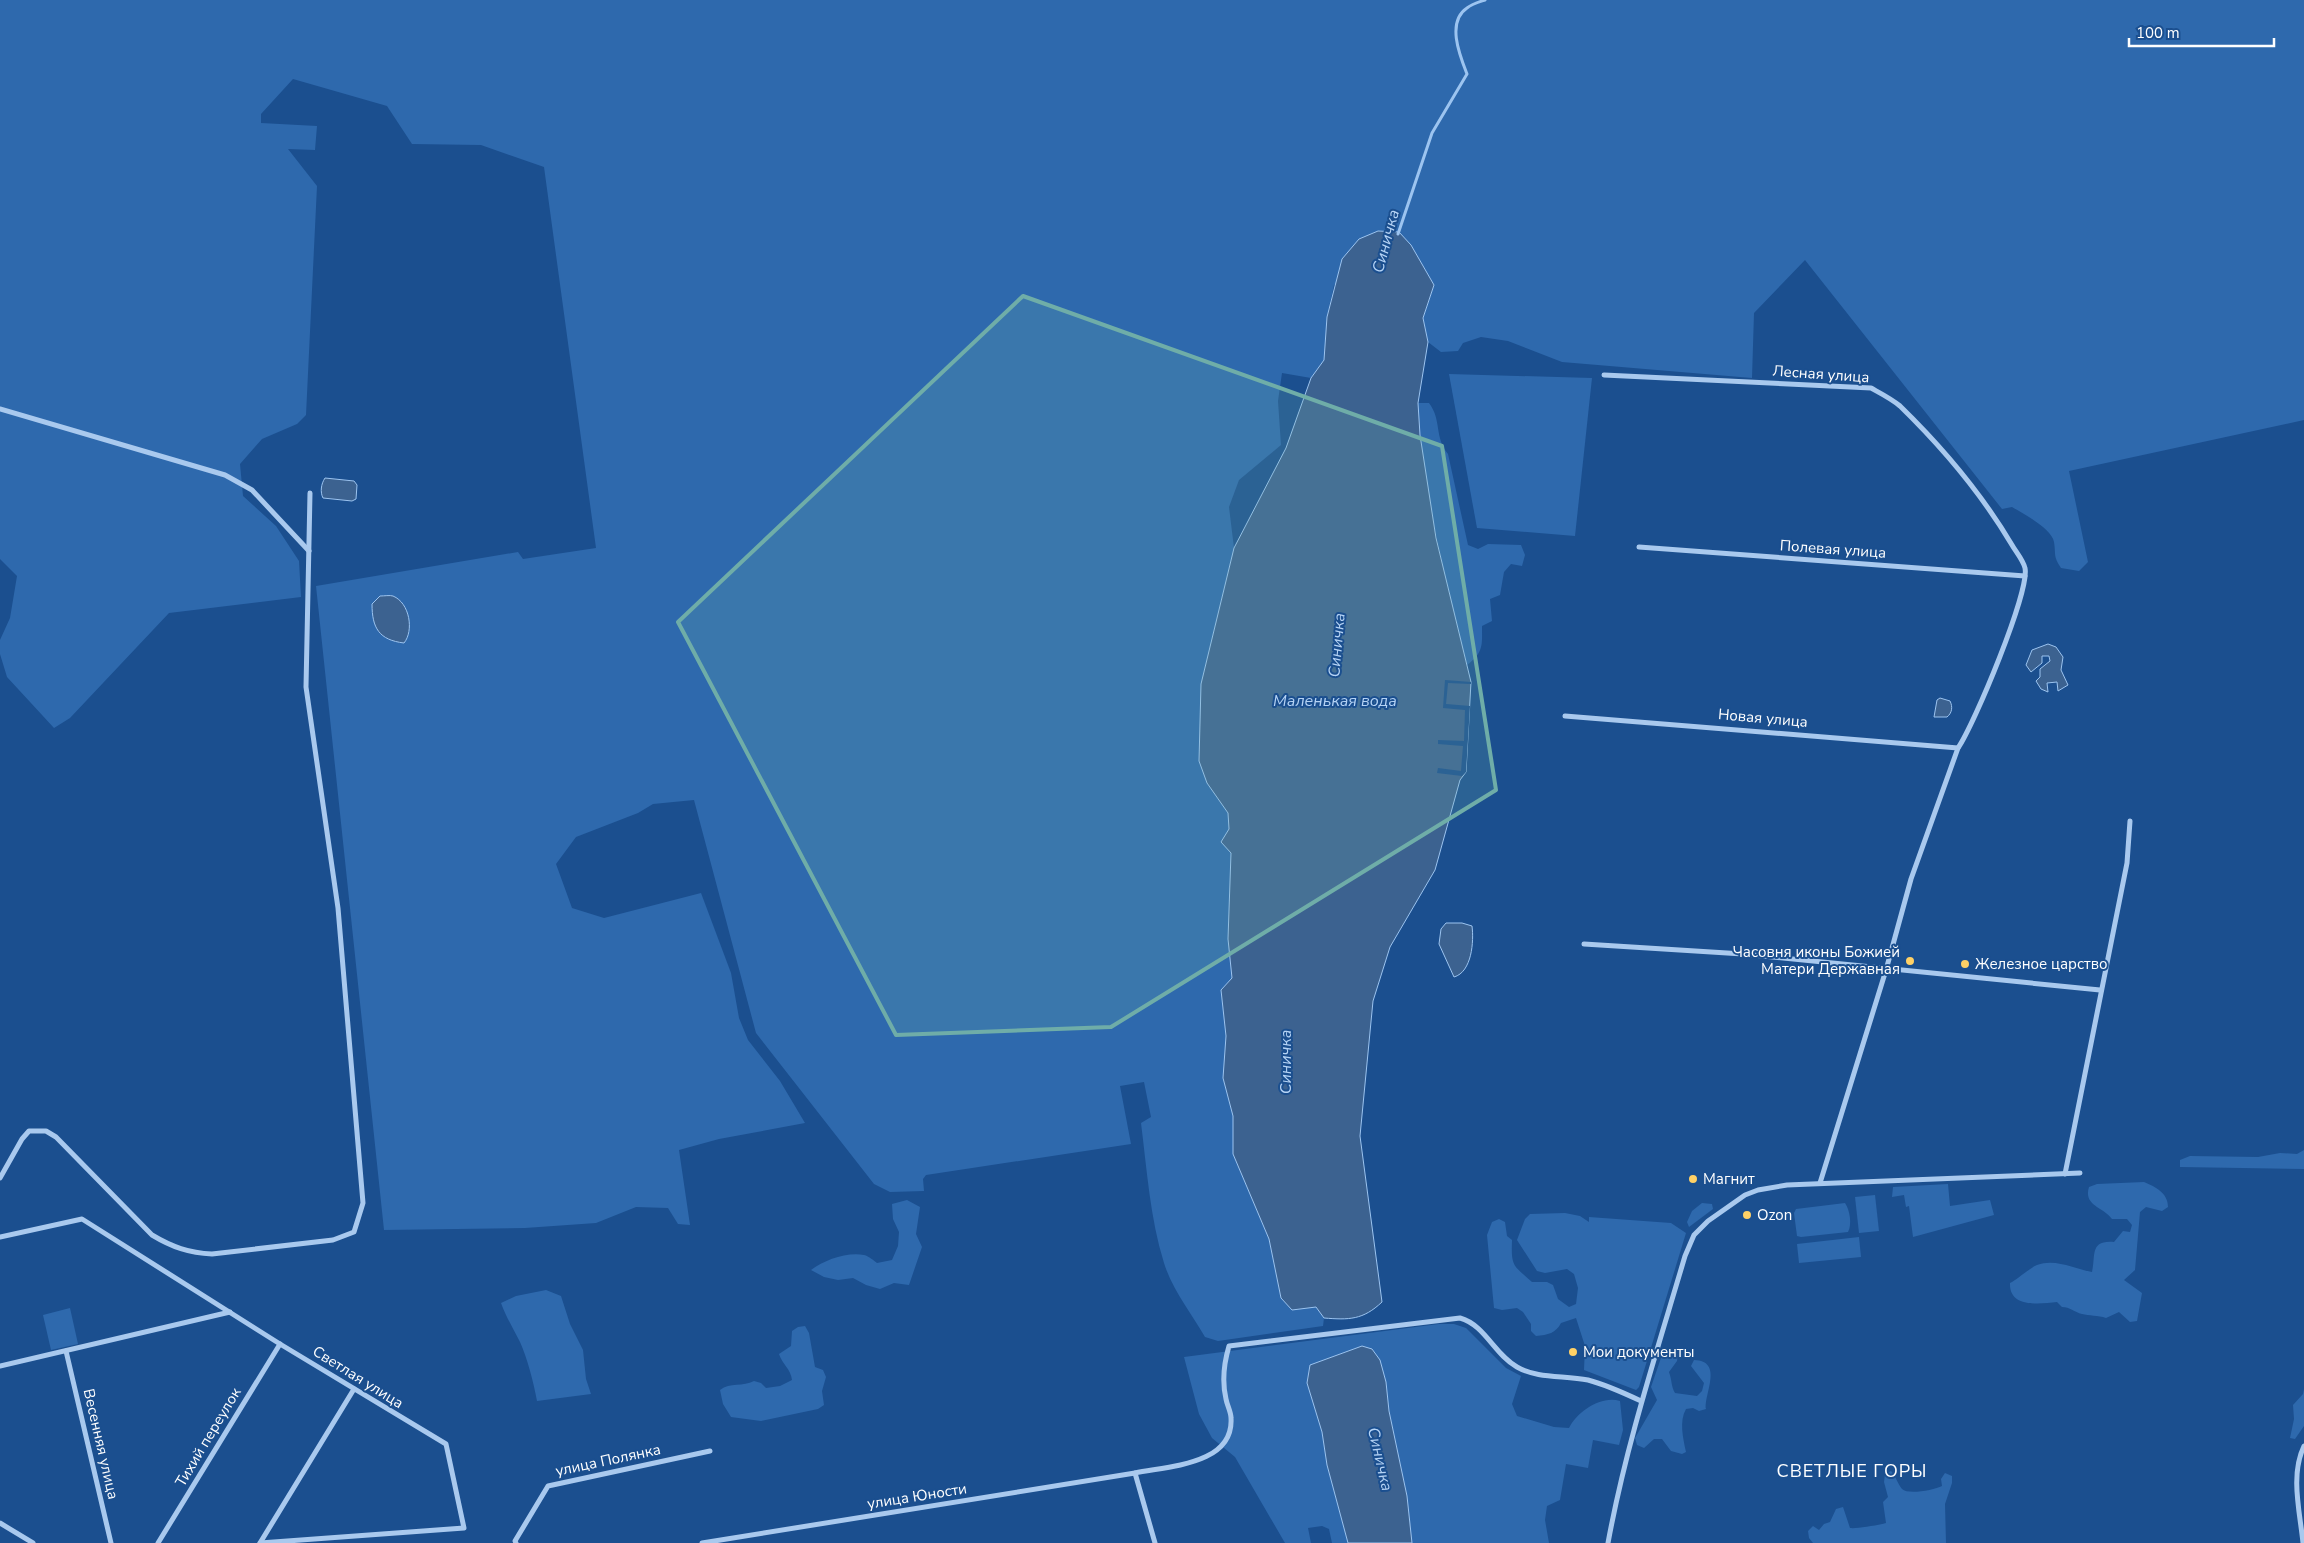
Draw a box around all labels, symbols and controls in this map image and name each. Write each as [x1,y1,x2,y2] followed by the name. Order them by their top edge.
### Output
[2129,15,2274,47] scale bar
[2136,23,2180,43] text: 100 m
[1367,207,1405,275] water label: Синичка
[1772,361,1870,387] street label: Лесная улица
[1779,535,1887,563] street label: Полевая улица
[1323,612,1351,678] water label: Синичка
[1273,690,1397,712] water label: Маленькая вода
[1717,704,1809,732] street label: Новая улица
[1733,942,1900,979] place label: Часовня иконы Божией Матери Державная
[1975,954,2107,974] place label: Железное царство
[1904,955,1916,967] marker: Часовня иконы Божией Матери Державная
[1959,958,1971,970] marker: Железное царство
[1275,1030,1297,1094] water label: Синичка
[1703,1169,1755,1189] place label: Магнит
[1687,1173,1699,1185] marker: Магнит
[1757,1205,1792,1225] place label: Ozon
[1741,1209,1753,1221] marker: Ozon
[309,1341,407,1413] street label: Светлая улица
[1583,1342,1694,1362] place label: Мои документы
[1567,1346,1579,1358] marker: Мои документы
[171,1384,246,1490] street label: Тихий переулок
[79,1387,123,1501] street label: Весенняя улица
[1362,1425,1398,1493] water label: Синичка
[554,1439,662,1481] street label: улица Полянка
[1777,1459,1927,1483] district label: СВЕТЛЫЕ ГОРЫ
[866,1478,968,1514] street label: улица Юности

